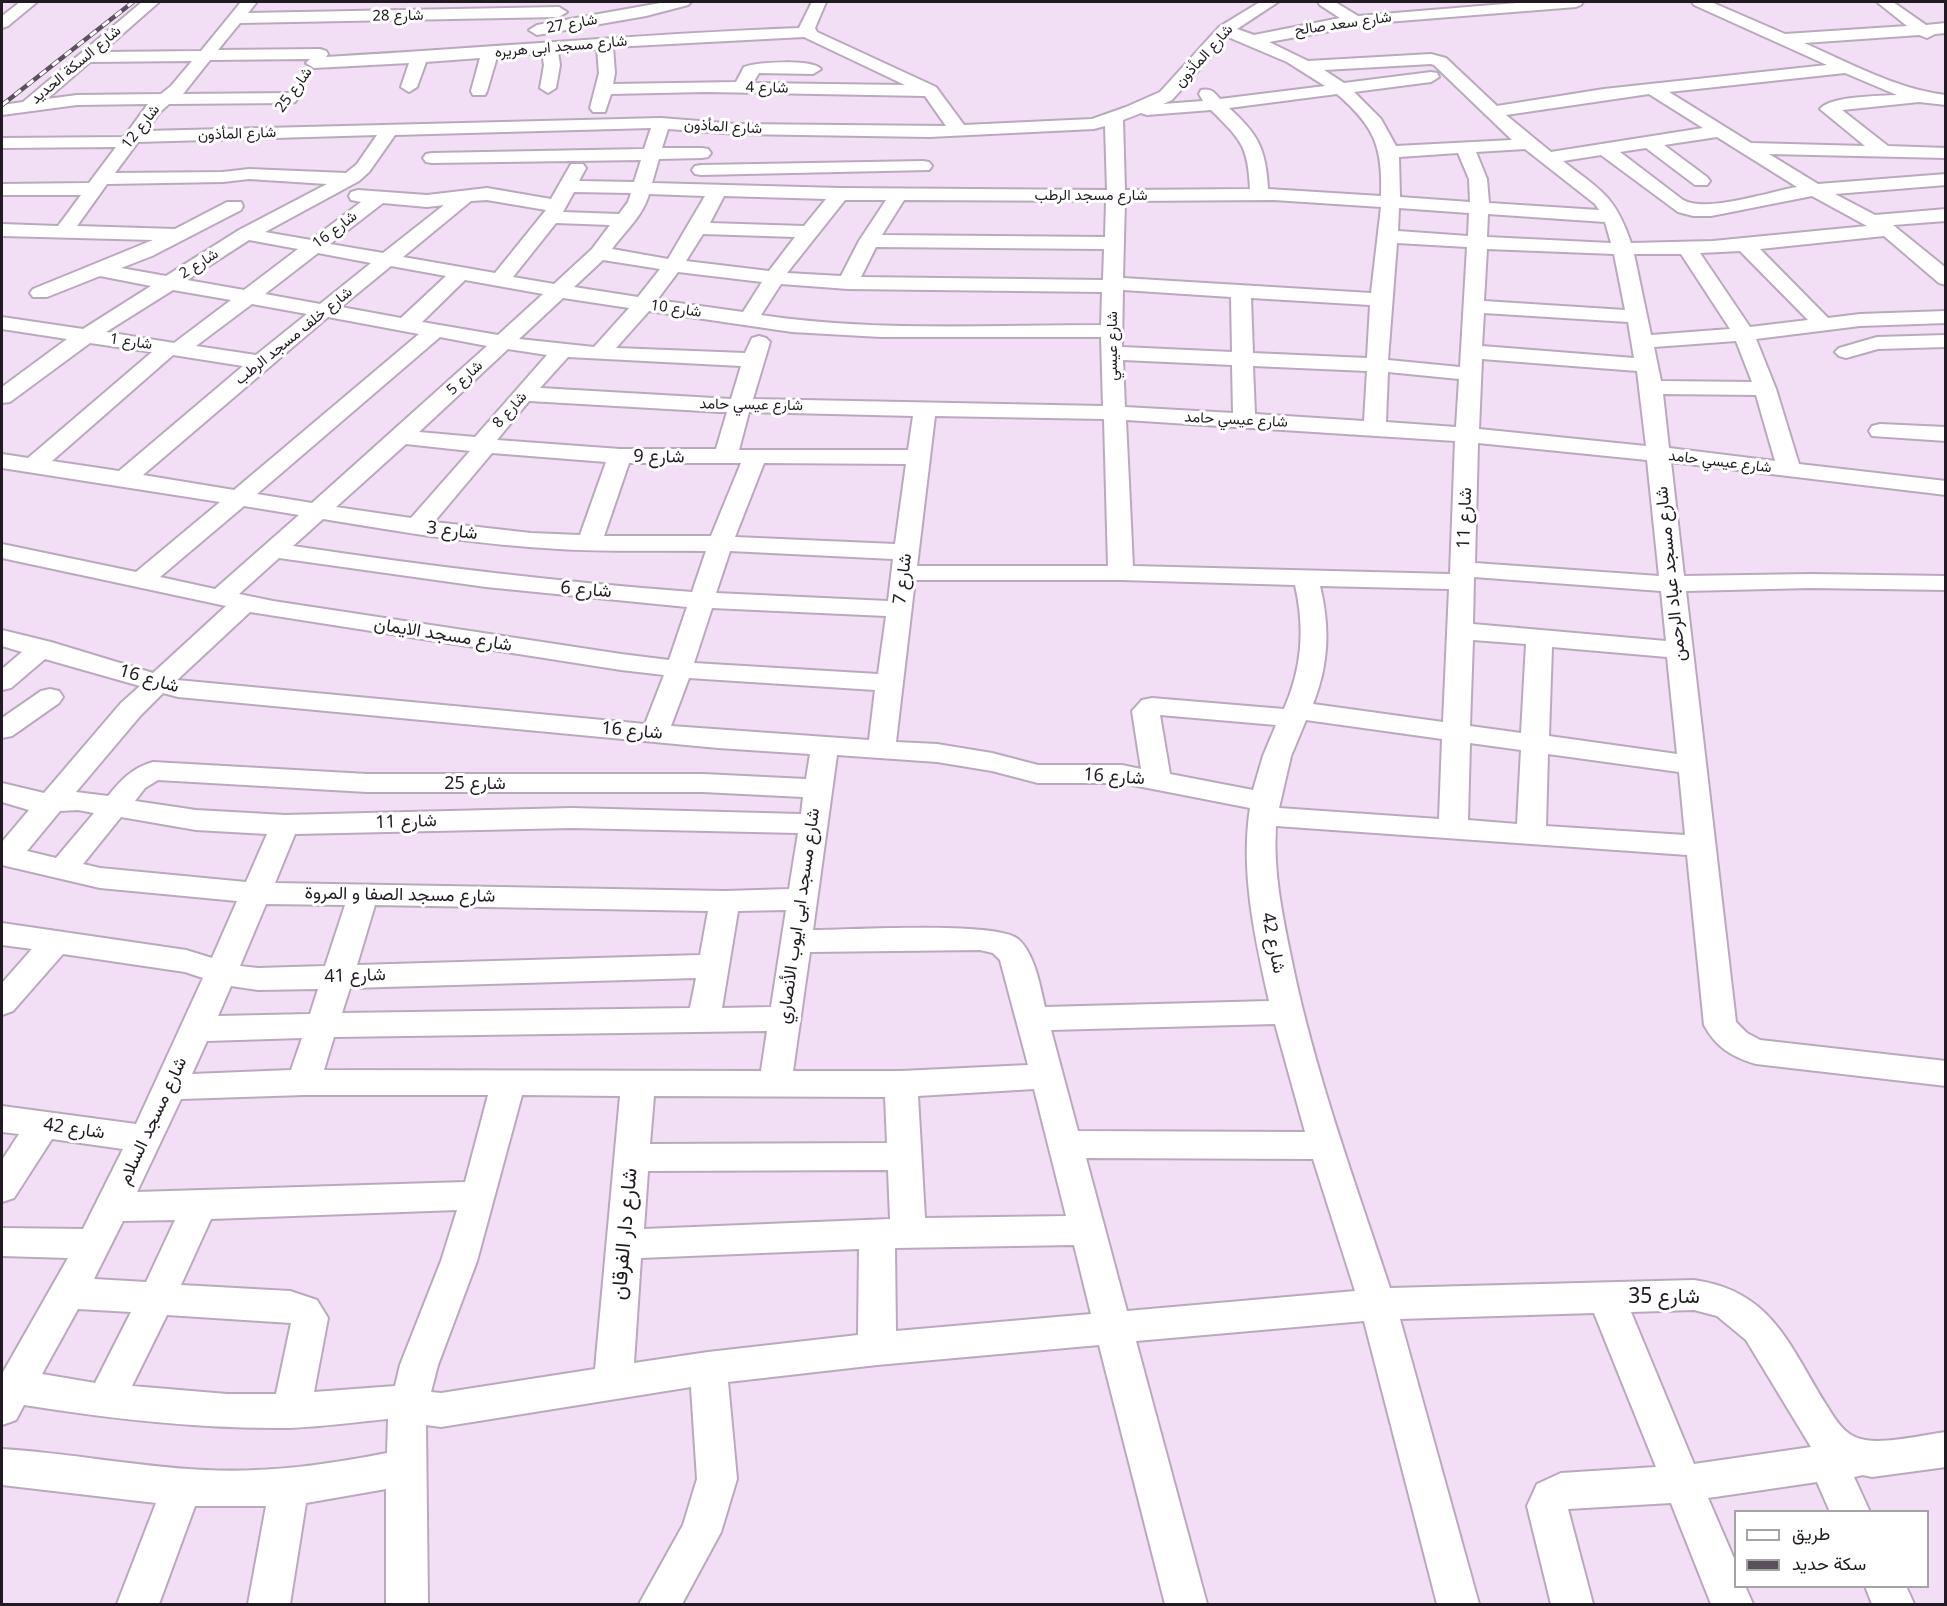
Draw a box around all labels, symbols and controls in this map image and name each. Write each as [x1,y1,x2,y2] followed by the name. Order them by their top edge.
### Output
[372,7,424,25] street label: شارع 28
[1293,8,1393,40] street label: شارع سعد صالح
[545,11,599,37] street label: شارع 27
[1171,21,1237,91] street label: شارع المأذون
[27,22,125,108] street label: شارع السكة الحديد
[494,32,628,62] street label: شارع مسجد ابى هريره
[272,64,316,116] street label: شارع 25
[746,79,788,97] street label: شارع 4
[118,101,164,153] street label: شارع 12
[683,116,763,138] street label: شارع المأذون
[198,124,276,144] street label: شارع المأذون
[1035,187,1147,205] street label: شارع مسجد الرطب
[309,207,361,253] street label: شارع 16
[176,245,222,283] street label: شارع 2
[232,283,356,389] street label: شارع خلف مسجد الرطب
[649,297,703,321] street label: شارع 10
[1104,311,1122,381] street label: شارع عيسي
[109,330,153,354] street label: شارع 1
[443,357,487,399] street label: شارع 5
[489,388,531,432] street label: شارع 8
[699,395,803,415] street label: شارع عيسي حامد
[1184,408,1288,432] street label: شارع عيسي حامد
[633,446,685,468] street label: شارع 9
[1667,447,1773,477] street label: شارع عيسي حامد
[1651,485,1691,663] street label: شارع مسجد عباد الرحمن
[1453,487,1477,549] street label: شارع 11
[425,517,479,545] street label: شارع 3
[889,552,917,606] street label: شارع 7
[560,577,612,603] street label: شارع 6
[372,613,514,657] street label: شارع مسجد الايمان
[116,660,182,698] street label: شارع 16
[600,718,664,744] street label: شارع 16
[1083,764,1145,790] street label: شارع 16
[444,773,506,795] street label: شارع 25
[773,807,825,1025] street label: شارع مسجد ابى ايوب الأنصاري
[375,810,437,834] street label: شارع 11
[304,883,496,907] street label: شارع مسجد الصفا و المروة
[1257,911,1289,975] street label: شارع 42
[324,964,386,988] street label: شارع 41
[114,1054,192,1188] street label: شارع مسجد السلام
[42,1114,106,1144] street label: شارع 42
[607,1167,643,1301] street label: شارع دار الفرقان
[1628,1284,1700,1310] street label: شارع 35
[1734,1510,1929,1588] legend
[1792,1521,1830,1545] text: طريق
[1792,1551,1866,1575] text: سكة حديد

